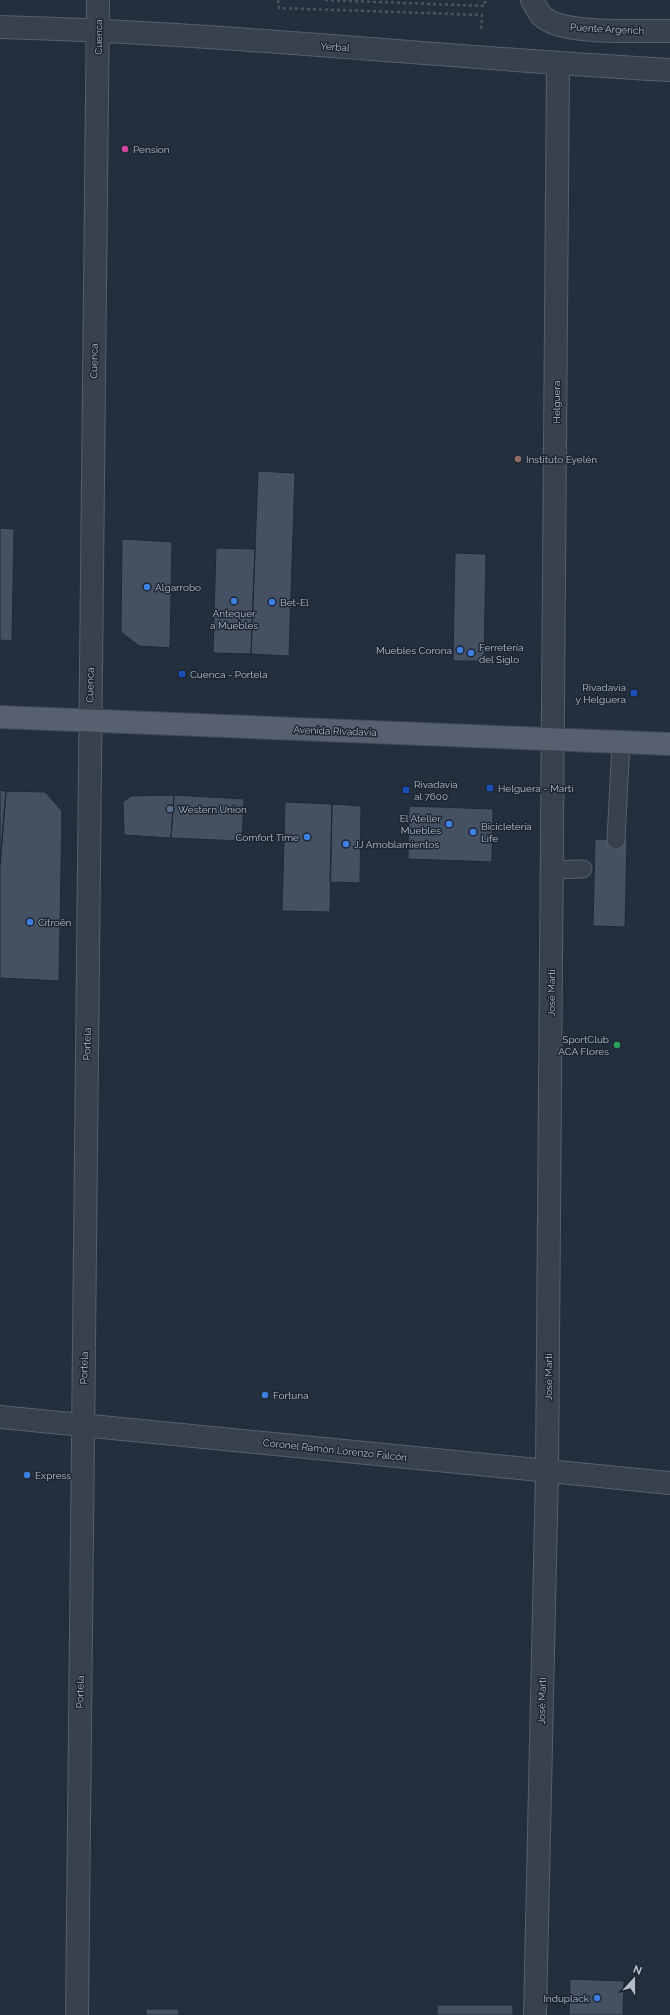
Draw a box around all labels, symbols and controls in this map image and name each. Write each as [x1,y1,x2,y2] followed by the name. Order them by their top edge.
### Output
[93,19,104,55] street label: Cuenca
[570,22,645,36] street label: Puente Argerich
[320,40,350,54] street label: Yerbal
[120,144,130,154] marker: Pension
[133,144,170,155] place label: Pension
[88,343,100,379] street label: Cuenca
[551,381,562,423] street label: Helguera
[513,454,523,464] marker: Instituto Eyelén
[526,454,597,465] place label: Instituto Eyelén
[142,582,152,592] marker: Algarrobo
[155,582,201,593] place label: Algarrobo
[229,596,239,606] marker: Antequer a Muebles
[267,597,277,607] marker: Bet-El
[280,597,309,608] place label: Bet-El
[210,608,258,631] place label: Antequer a Muebles
[479,642,523,665] place label: Ferretería del Siglo
[376,645,452,656] place label: Muebles Corona
[455,645,465,655] marker: Muebles Corona
[466,648,476,658] marker: Ferretería del Siglo
[84,667,96,703] street label: Cuenca
[177,669,187,679] marker: Cuenca - Portela
[190,669,268,680] place label: Cuenca - Portela
[575,682,626,705] place label: Rivadavia y Helguera
[629,688,639,698] marker: Rivadavia y Helguera
[293,724,377,738] street label: Avenida Rivadavia
[414,779,458,802] place label: Rivadavia al 7600
[485,783,495,793] marker: Helguera - Martí
[498,783,574,794] place label: Helguera - Martí
[401,785,411,795] marker: Rivadavia al 7600
[165,804,175,814] marker: Western Union
[178,804,247,815] place label: Western Union
[400,813,441,836] place label: El Ateller Muebles
[444,819,454,829] marker: El Ateller Muebles
[481,821,532,844] place label: Bicicleteria Life
[468,827,478,837] marker: Bicicleteria Life
[236,832,299,843] place label: Comfort Time
[302,832,312,842] marker: Comfort Time
[341,839,351,849] marker: JJ Amoblamientos
[354,839,439,850] place label: JJ Amoblamientos
[25,917,35,927] marker: Citroën
[38,917,72,928] place label: Citroën
[546,969,557,1017] street label: José Martí
[81,1027,93,1061] street label: Portela
[558,1034,609,1057] place label: SportClub ACA Flores
[612,1040,622,1050] marker: SportClub ACA Flores
[78,1351,90,1385] street label: Portela
[543,1353,554,1401] street label: José Martí
[260,1390,270,1400] marker: Fortuna
[273,1390,309,1401] place label: Fortuna
[262,1437,408,1463] street label: Coronel Ramón Lorenzo Falcón
[22,1470,32,1480] marker: Express
[35,1470,71,1481] place label: Express
[74,1675,86,1709] street label: Portela
[536,1677,548,1725] street label: José Martí
[614,1959,654,1999] north arrow
[631,1963,644,1978] text: N
[543,1993,590,2004] place label: Induplack
[592,1993,602,2003] marker: Induplack

